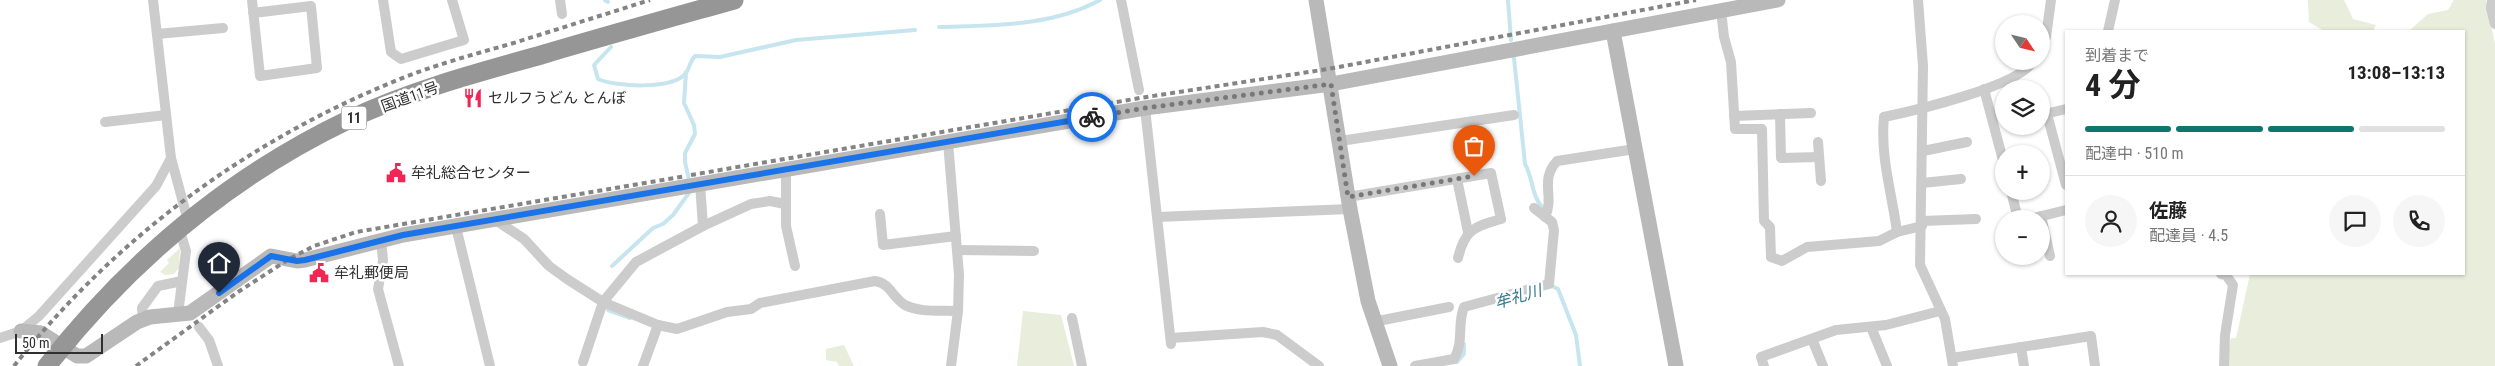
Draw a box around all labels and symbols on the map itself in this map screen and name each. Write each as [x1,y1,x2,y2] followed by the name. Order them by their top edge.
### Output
[1995,15,2050,70] north arrow
[379,78,441,116] street label: 国道11号
[462,87,484,109] restaurant icon: セルフうどん とんぼ
[488,89,626,107] place label: セルフうどん とんぼ
[1067,92,1117,142] courier
[342,106,366,130] road number: 11
[1453,125,1495,176] pin
[385,162,407,184] public building icon: 牟礼総合センター
[411,164,531,182] place label: 牟礼総合センター
[198,242,240,293] pin
[308,262,330,284] public building icon: 牟礼郵便局
[334,264,409,282] place label: 牟礼郵便局
[1492,280,1546,312] water label: 牟礼川
[15,331,102,354] scale bar

